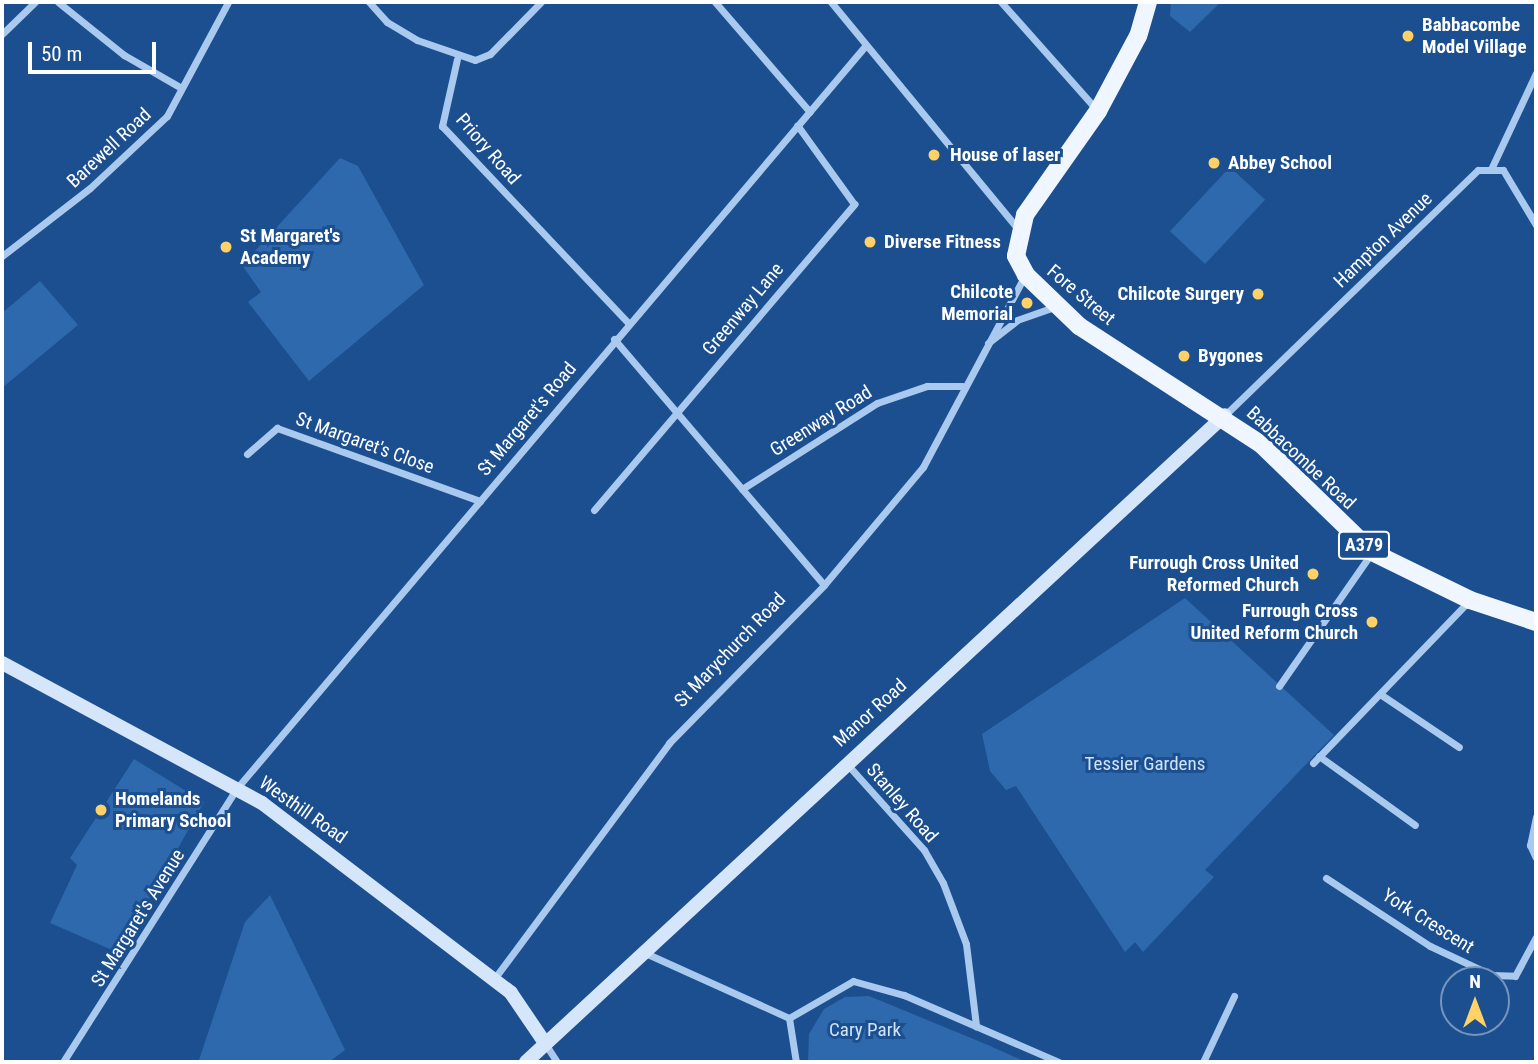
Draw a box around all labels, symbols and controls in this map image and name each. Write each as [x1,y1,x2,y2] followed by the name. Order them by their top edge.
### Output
[1422,14,1526,58] place label: Babbacombe Model Village
[32,28,159,72] scale bar
[1400,28,1416,44] marker: Babbacombe Model Village
[41,42,82,66] text: 50 m
[62,103,156,193] street label: Barewell Road
[451,109,525,189] street label: Priory Road
[950,144,1060,166] place label: House of laser
[924,145,944,165] marker: House of laser
[1228,152,1332,174] place label: Abbey School
[1206,155,1222,171] marker: Abbey School
[1329,187,1437,293] street label: Hampton Avenue
[240,225,340,269] place label: St Margaret's Academy
[884,231,1001,253] place label: Diverse Fitness
[862,234,878,250] marker: Diverse Fitness
[218,239,234,255] marker: St Margaret's Academy
[698,258,788,360] street label: Greenway Lane
[1042,260,1120,330] street label: Fore Street
[941,281,1013,325] place label: Chilcote Memorial
[1117,283,1244,305] place label: Chilcote Surgery
[1250,286,1266,302] marker: Chilcote Surgery
[1019,295,1035,311] marker: Chilcote Memorial
[1198,345,1263,367] place label: Bygones
[1176,348,1192,364] marker: Bygones
[473,358,581,480] street label: St Margaret's Road
[766,381,876,461] street label: Greenway Road
[1242,402,1360,514] street label: Babbacombe Road
[293,407,437,479] street label: St Margaret's Close
[1338,530,1390,560] road number: A379
[1129,552,1299,596] place label: Furrough Cross United Reformed Church
[1305,566,1321,582] marker: Furrough Cross United Reformed Church
[670,588,790,712] street label: St Marychurch Road
[1191,600,1358,644] place label: Furrough Cross United Reform Church
[1364,614,1380,630] marker: Furrough Cross United Reform Church
[829,674,911,752] street label: Manor Road
[1085,753,1205,775] park label: Tessier Gardens
[861,759,943,847] street label: Stanley Road
[255,771,351,849] street label: Westhill Road
[115,788,231,832] place label: Homelands Primary School
[93,802,109,818] marker: Homelands Primary School
[87,845,189,991] street label: St Margaret's Avenue
[1378,884,1478,958] street label: York Crescent
[1440,966,1510,1036] north arrow
[1469,970,1481,993] text: N
[829,1019,901,1041] park label: Cary Park

